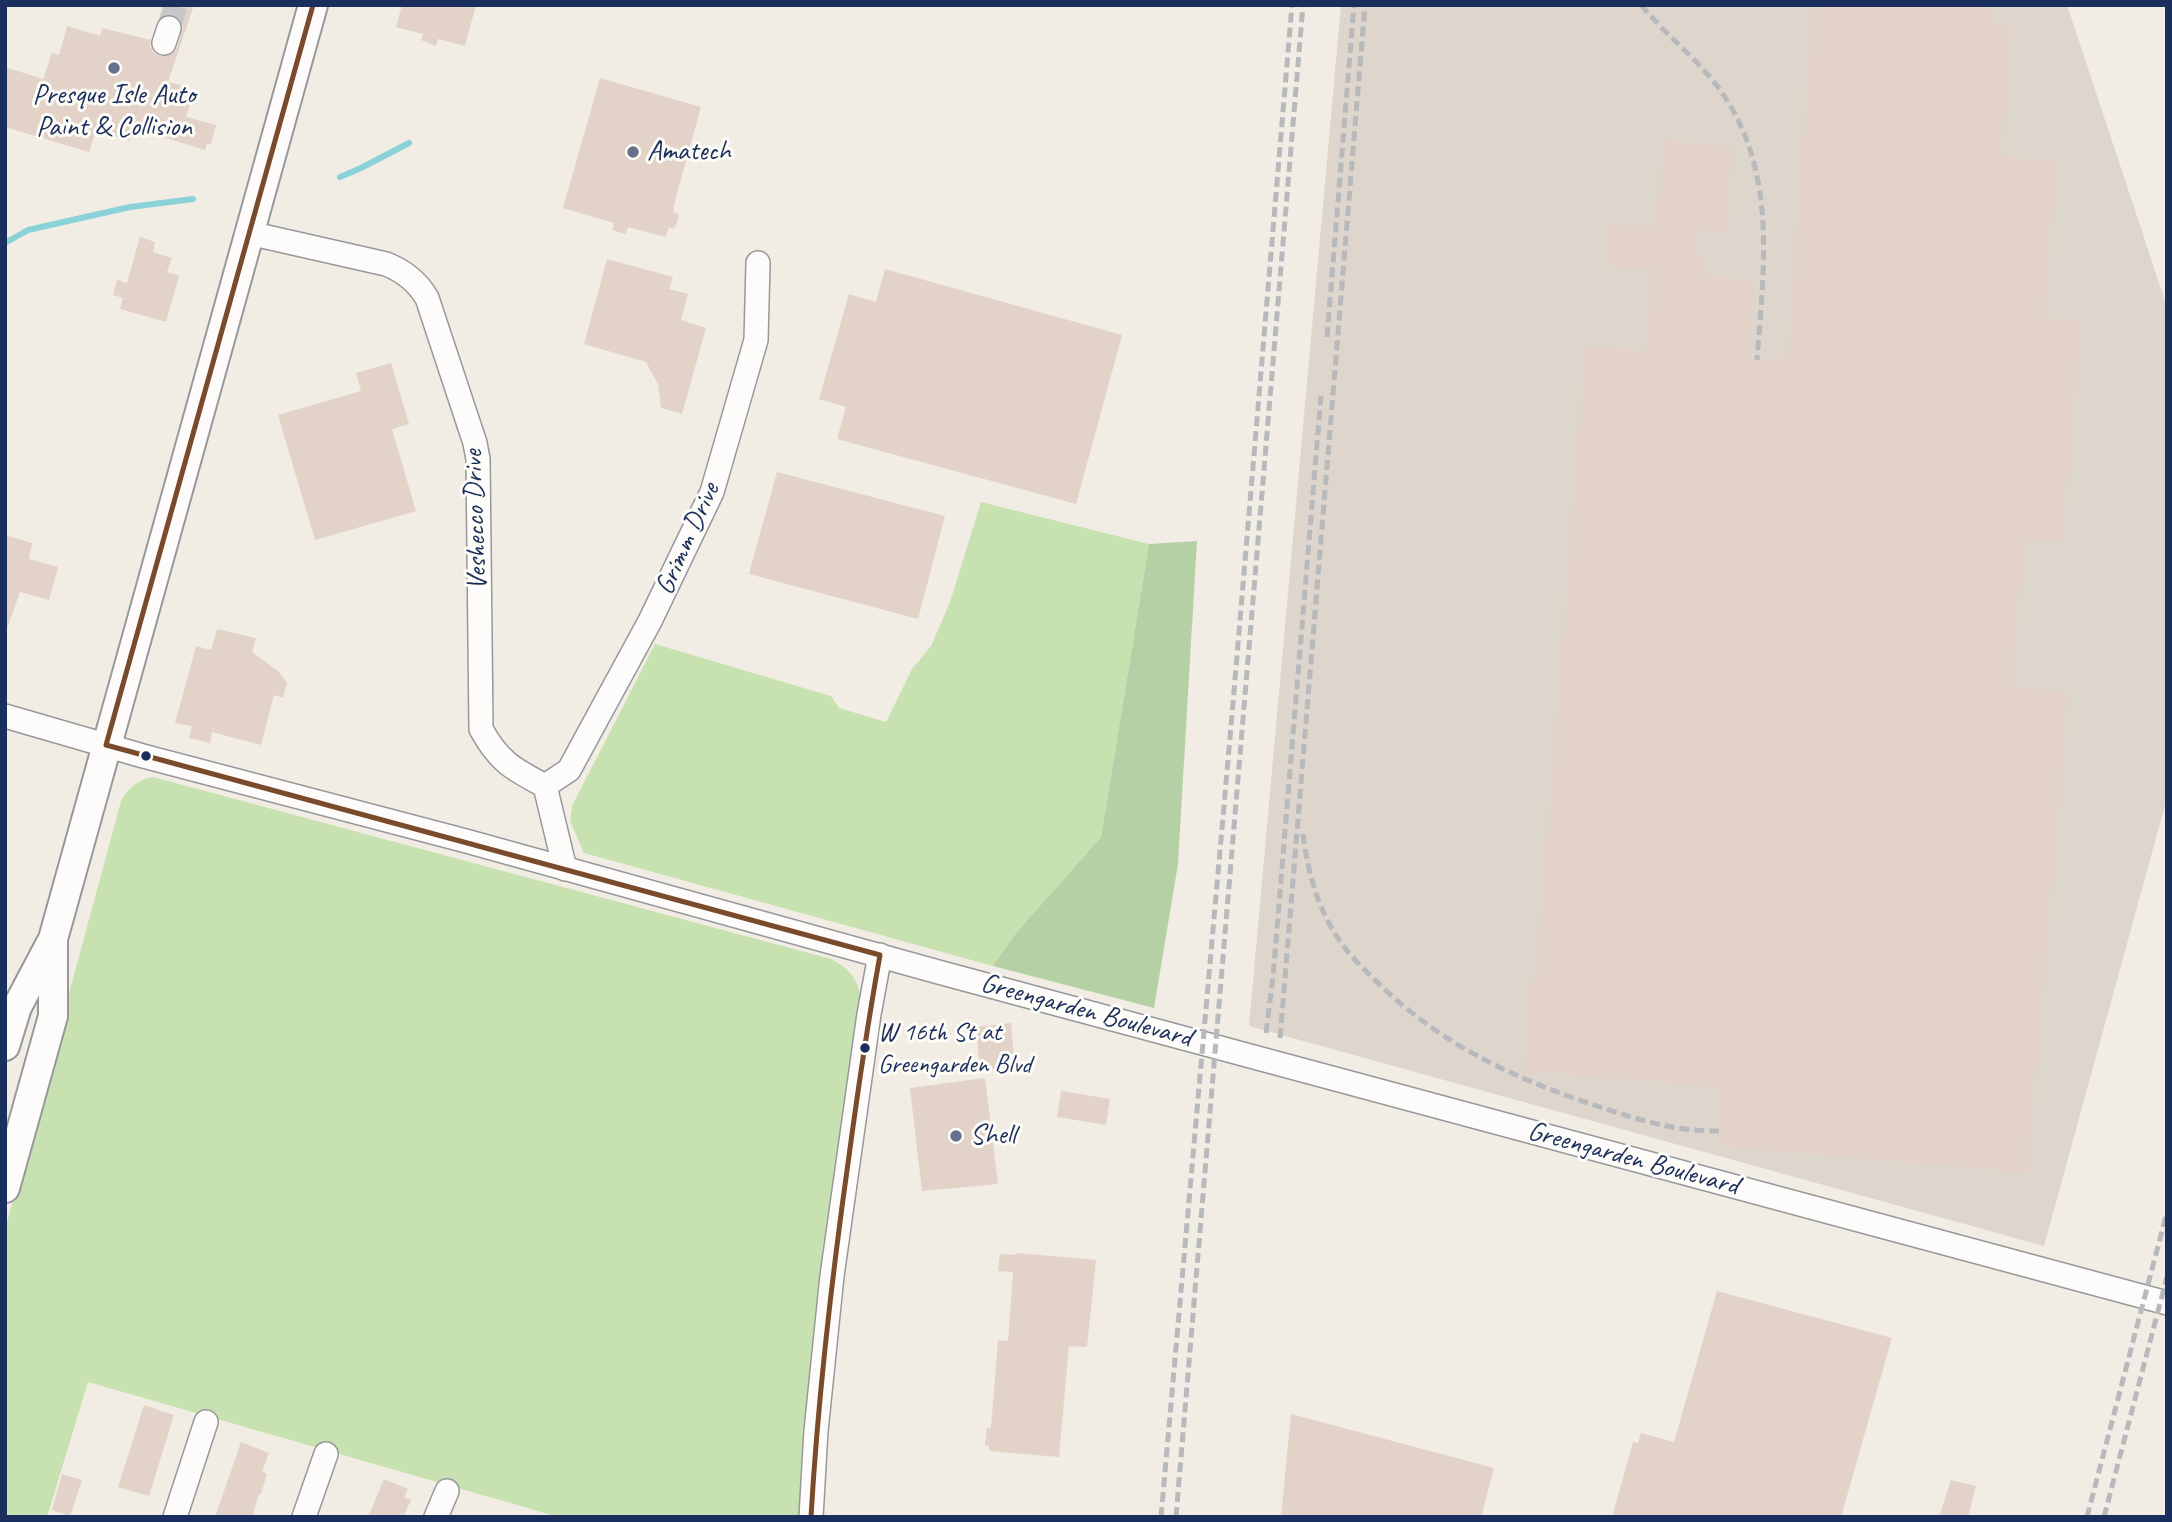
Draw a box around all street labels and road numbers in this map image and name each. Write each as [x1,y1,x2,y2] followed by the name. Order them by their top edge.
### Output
[457,449,495,591] street label: Veshecco Drive
[648,478,728,600] street label: Grimm Drive
[977,967,1195,1055] street label: Greengarden Boulevard
[1524,1115,1742,1203] street label: Greengarden Boulevard

